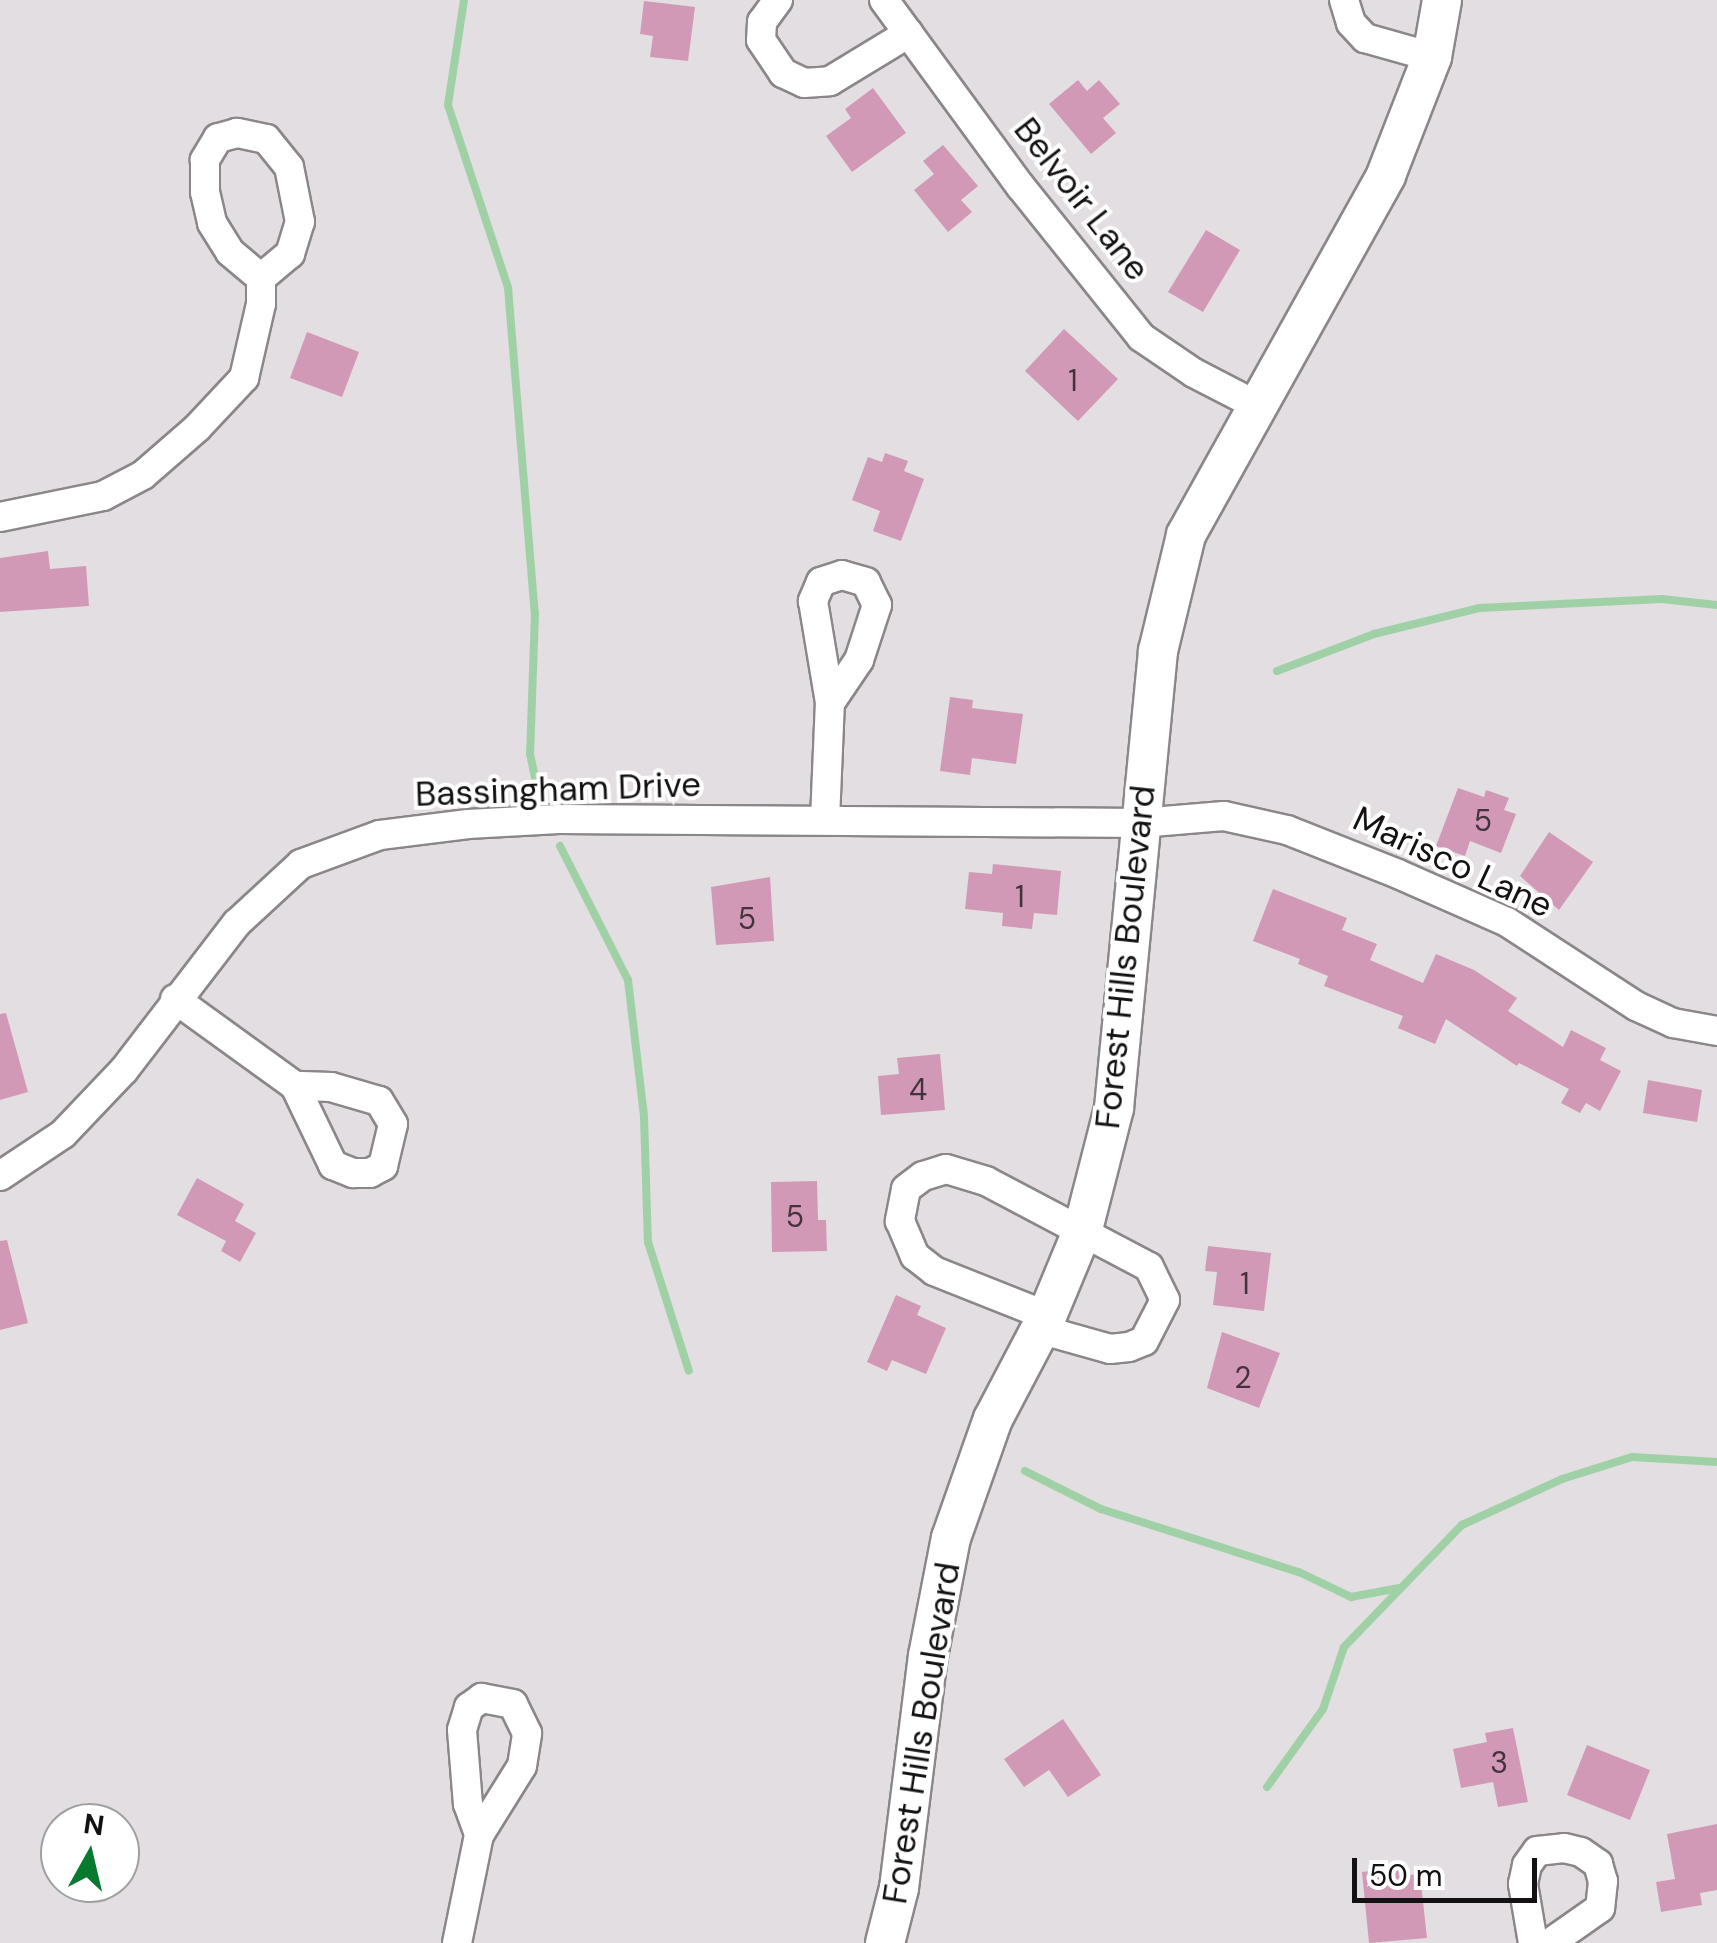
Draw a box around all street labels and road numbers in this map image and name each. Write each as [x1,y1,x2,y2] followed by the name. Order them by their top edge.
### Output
[1005,109,1159,289] street label: Belvoir Lane
[414,763,702,815] street label: Bassingham Drive
[1086,783,1164,1131] street label: Forest Hills Boulevard
[1347,798,1559,926] street label: Marisco Lane
[873,1559,969,1907] street label: Forest Hills Boulevard

